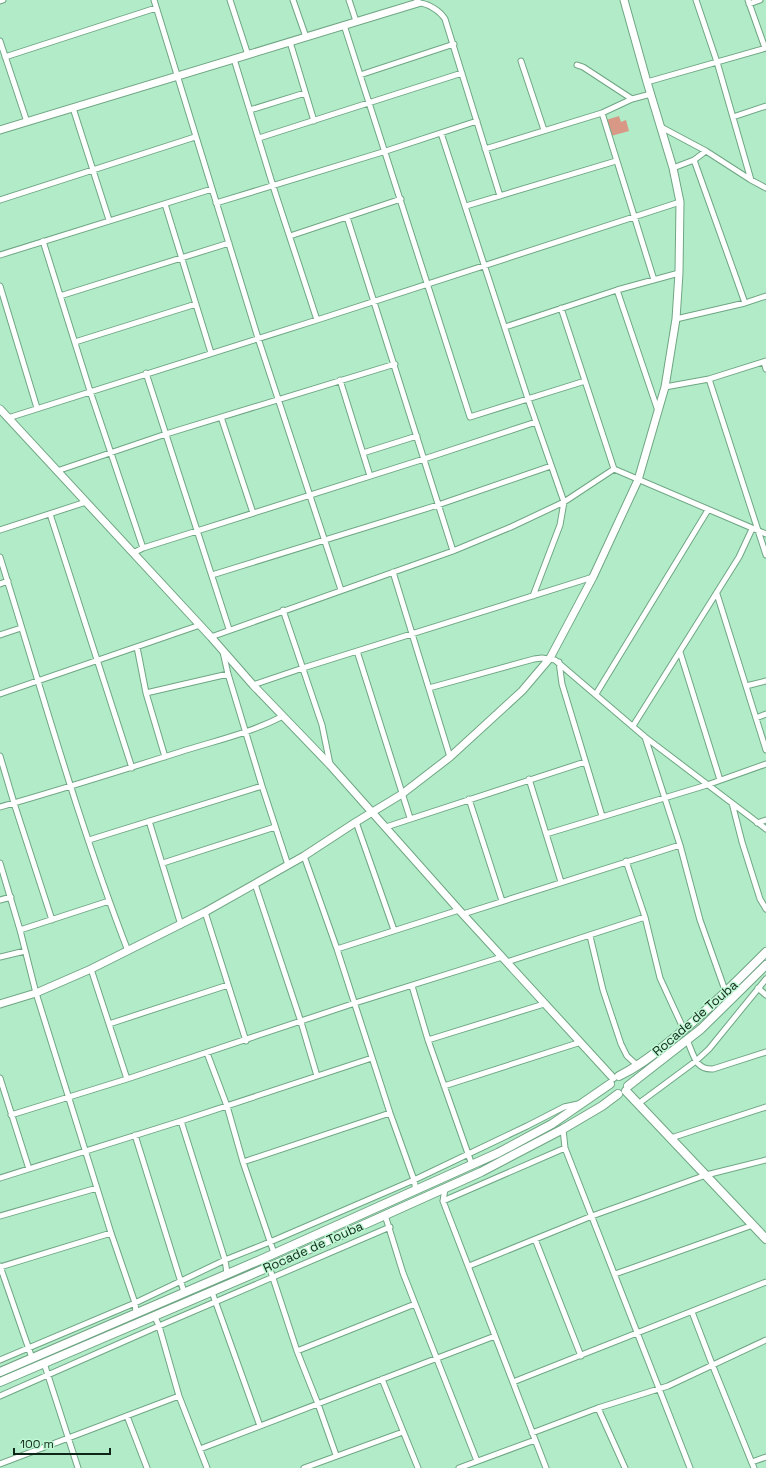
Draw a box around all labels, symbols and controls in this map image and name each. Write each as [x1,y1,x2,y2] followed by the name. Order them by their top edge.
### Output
[649,976,742,1060] street label: Rocade de Touba
[260,1217,366,1277] street label: Rocade de Touba
[14,1430,110,1456] scale bar
[20,1436,54,1452] text: 100 m

